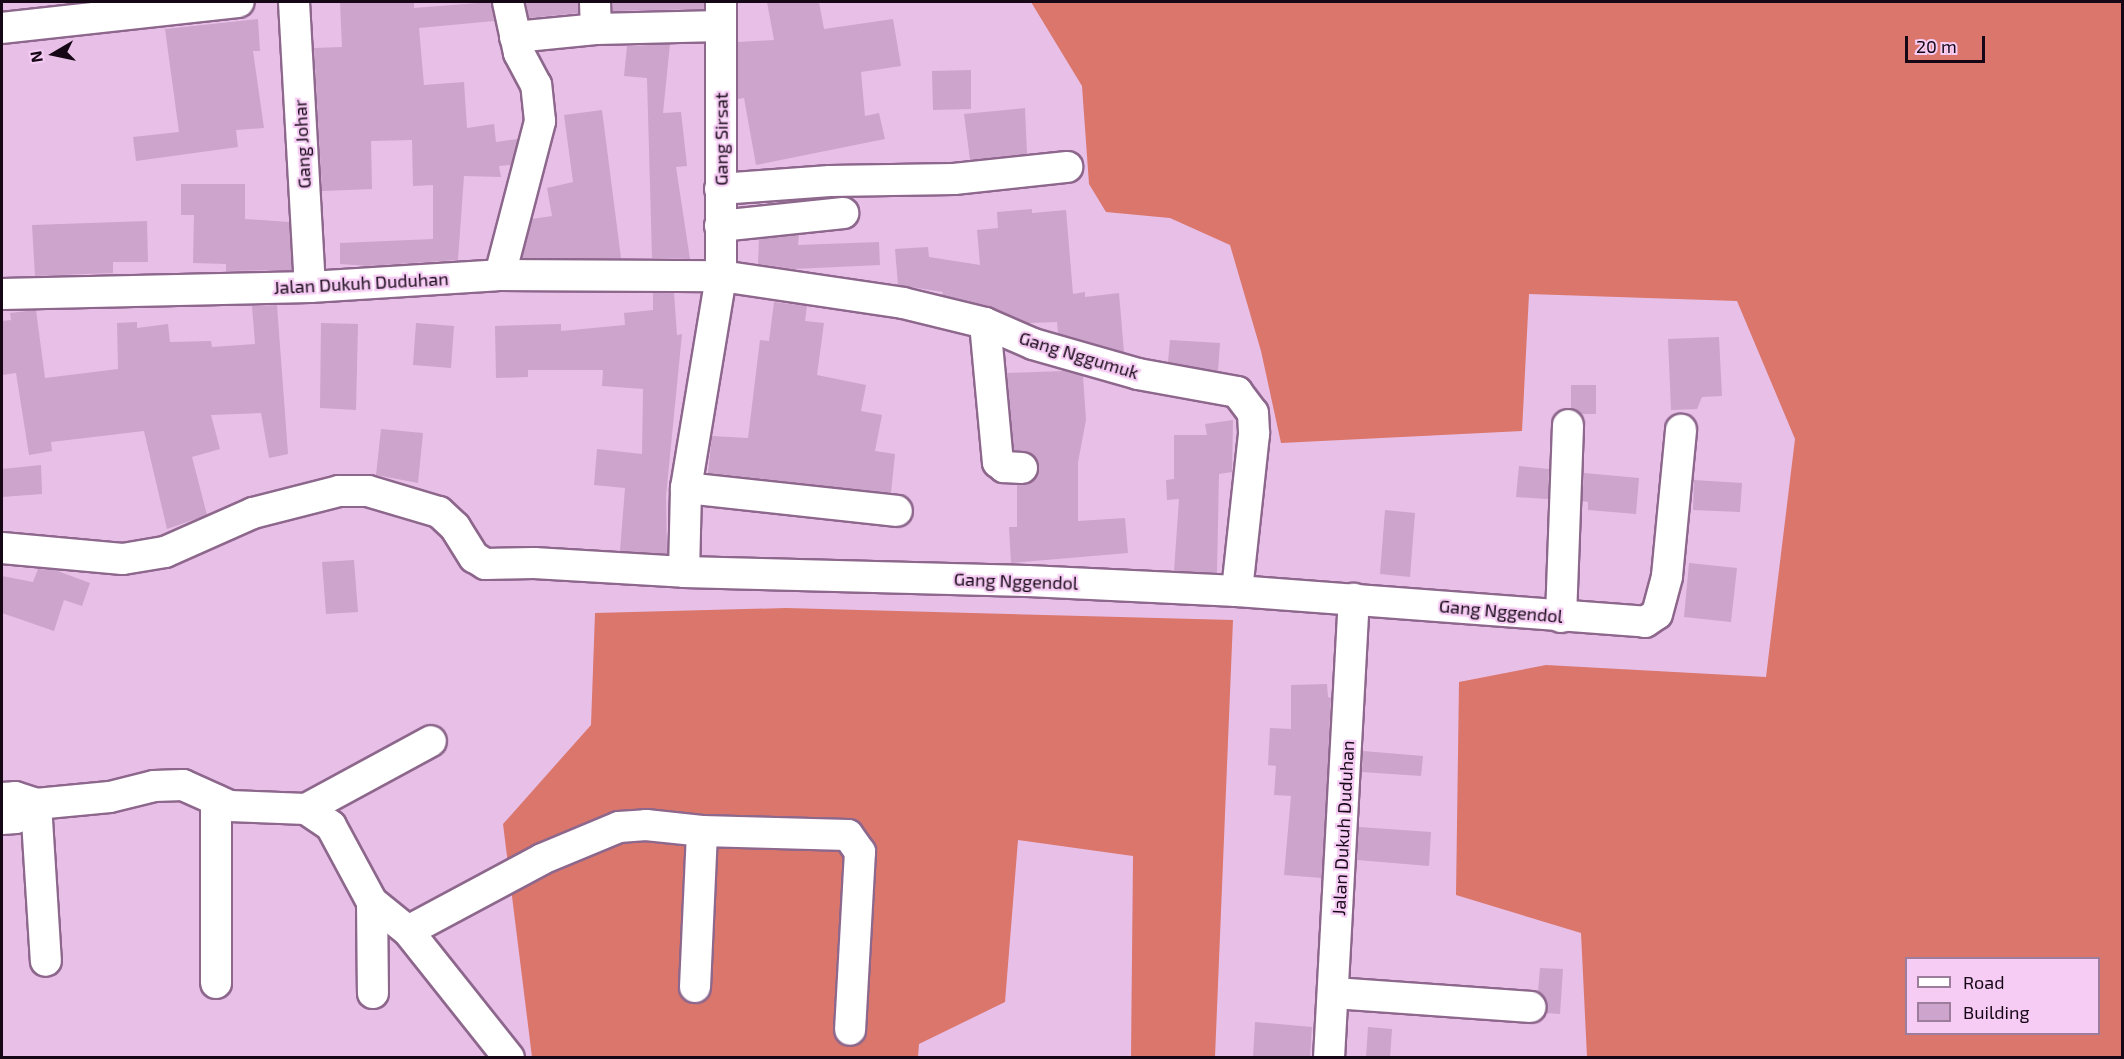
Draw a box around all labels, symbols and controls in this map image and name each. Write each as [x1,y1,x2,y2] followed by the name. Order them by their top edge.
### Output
[24,24,84,84] north arrow
[1908,24,1988,62] scale bar
[1916,35,1957,57] text: 20 m
[25,50,46,64] text: N
[710,92,732,186] street label: Gang Sirsat
[289,99,315,189] street label: Gang Johar
[273,268,449,298] street label: Jalan Dukuh Duduhan
[1017,327,1141,383] street label: Gang Nggumuk
[953,568,1079,594] street label: Gang Nggendol
[1438,595,1564,627] street label: Gang Nggendol
[1328,740,1358,916] street label: Jalan Dukuh Duduhan
[1905,957,2100,1035] legend
[1963,971,2004,993] text: Road
[1963,1001,2030,1023] text: Building

